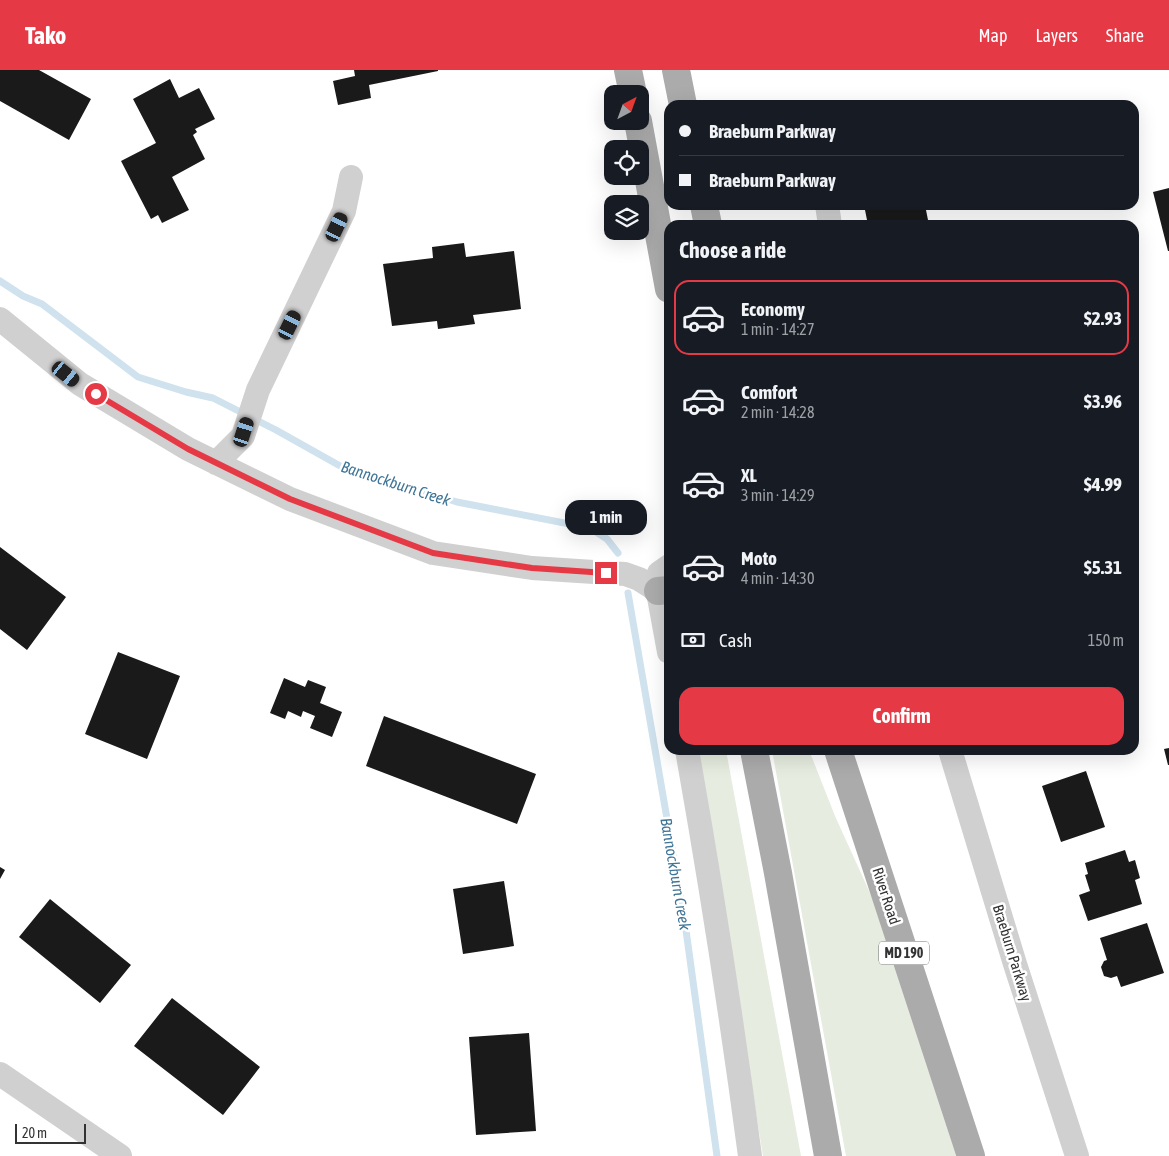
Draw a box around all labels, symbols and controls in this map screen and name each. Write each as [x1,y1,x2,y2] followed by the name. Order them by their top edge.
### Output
[25,22,66,49] text: Tako
[978,25,1007,46] text: Map
[1035,25,1078,46] text: Layers
[1106,25,1144,46] text: Share
[604,85,649,130] north arrow
[604,85,649,240] map controls
[709,120,836,142] text: Braeburn Parkway
[604,140,649,185] button: locate
[709,169,836,191] text: Braeburn Parkway
[604,195,649,240] button: layers
[323,210,350,244] car
[679,237,786,263] text: Choose a ride
[681,295,726,340] icon: car
[741,298,805,320] text: Economy
[1084,307,1122,329] text: $2.93
[276,308,303,342] car
[741,320,814,338] text: 1 min · 14:27
[49,359,82,389] car
[681,378,726,423] icon: car
[741,381,797,403] text: Comfort
[85,383,107,405] route start
[1084,390,1122,412] text: $3.96
[741,403,814,421] text: 2 min · 14:28
[232,415,255,449] car
[339,457,454,509] water label: Bannockburn Creek
[681,461,726,506] icon: car
[741,464,757,486] text: XL
[1084,473,1122,495] text: $4.99
[741,486,814,504] text: 3 min · 14:29
[565,500,647,536] callout: 1 min
[590,508,622,526] text: 1 min
[681,544,726,589] icon: car
[741,547,777,569] text: Moto
[1084,556,1122,578] text: $5.31
[595,562,617,584] route end
[741,569,814,587] text: 4 min · 14:30
[679,626,707,654] icon: cash
[719,629,752,651] text: Cash
[1088,631,1124,649] text: 150 m
[679,687,1124,745] button: Confirm
[657,816,695,932] water label: Bannockburn Creek
[869,865,904,926] street label: River Road
[990,902,1035,1003] street label: Braeburn Parkway
[879,941,929,964] road number: MD 190
[15,1121,86,1144] scale bar
[22,1125,47,1141] text: 20 m

